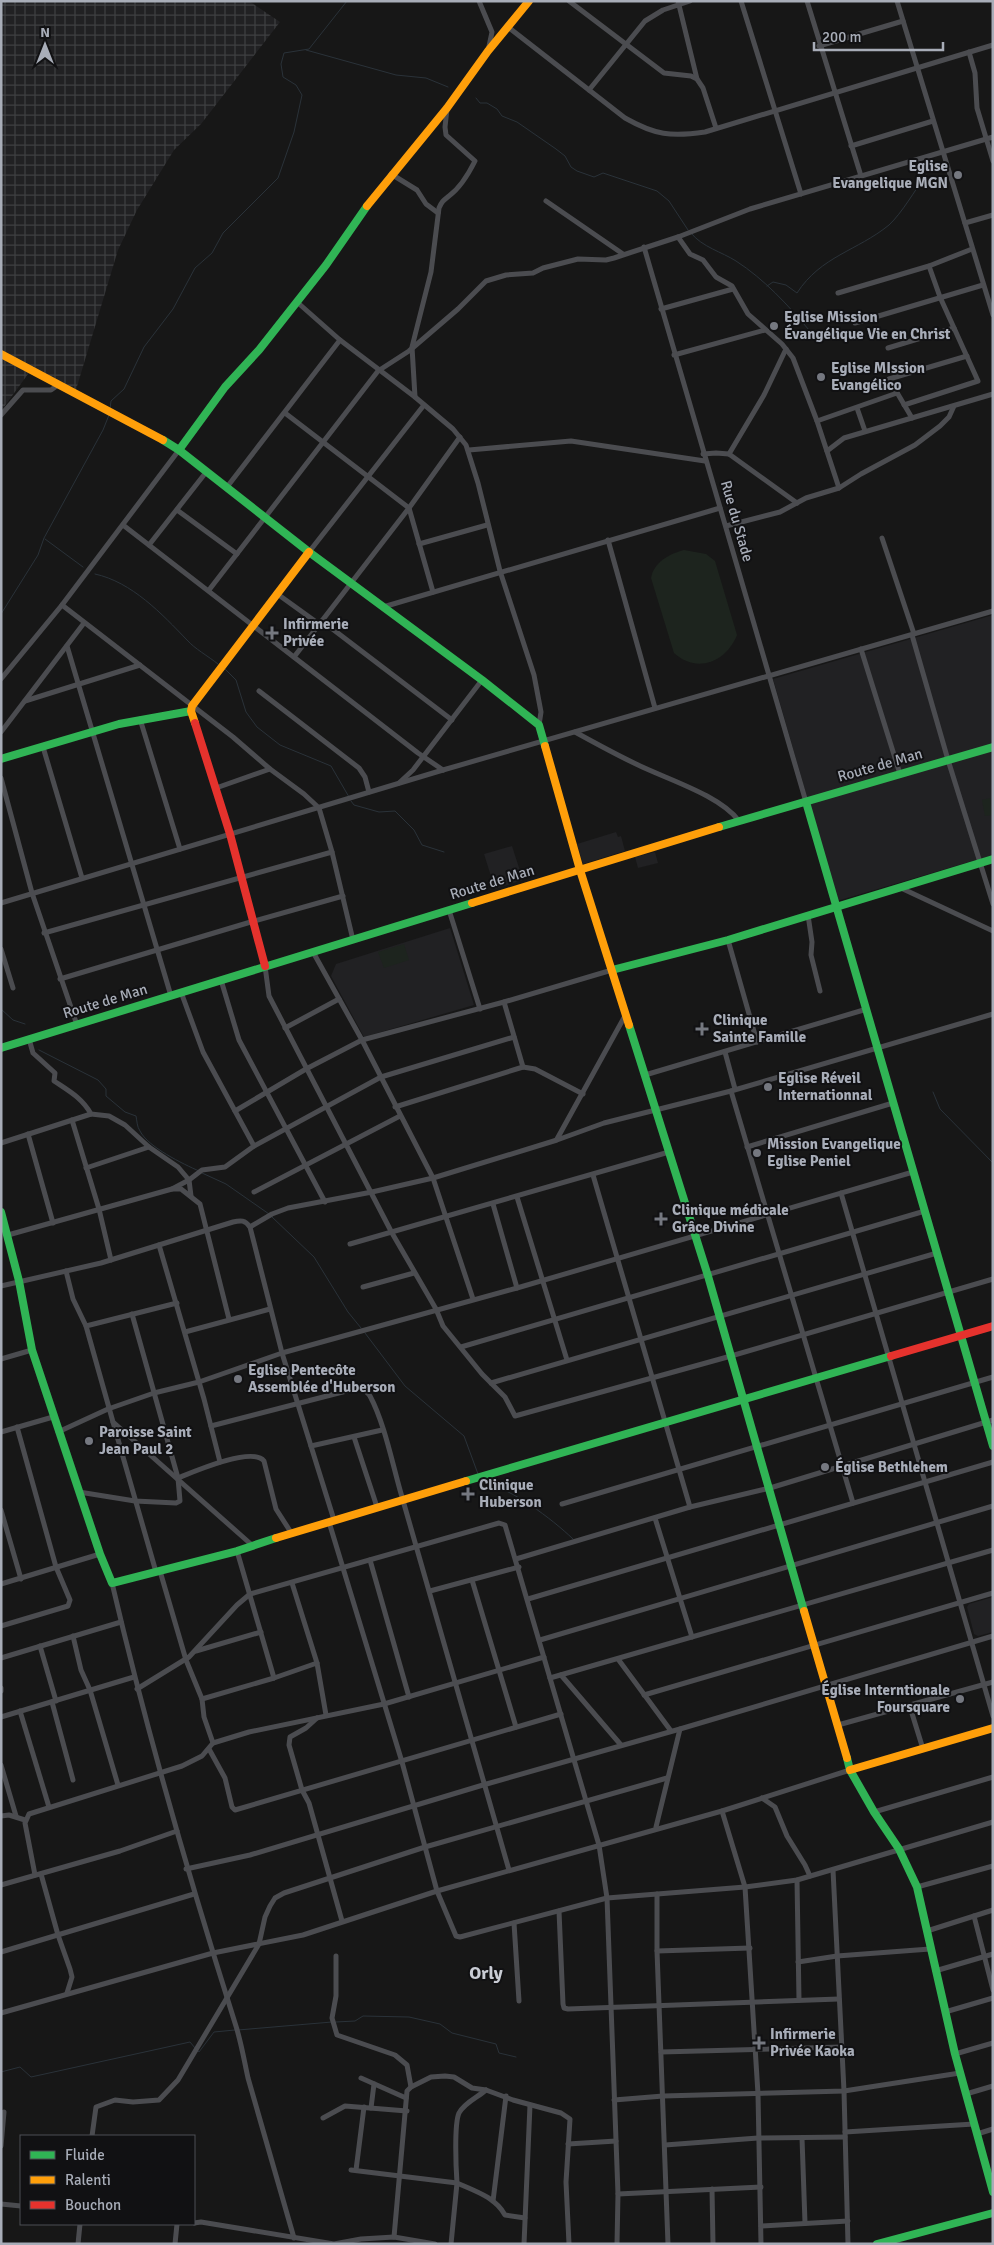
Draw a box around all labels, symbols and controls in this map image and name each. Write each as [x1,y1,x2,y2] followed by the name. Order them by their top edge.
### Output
[20,20,70,70] north arrow
[814,20,943,52] scale bar
[40,24,50,41] text: N
[822,28,862,46] text: 200 m
[832,157,948,192] place label: Eglise Evangelique MGN
[952,169,964,181] marker: Eglise Evangelique MGN
[784,308,951,343] place label: Eglise Mission Évangélique Vie en Christ
[768,320,780,332] marker: Eglise Mission Évangélique Vie en Christ
[831,359,925,394] place label: Eglise MIssion Evangélico
[815,371,827,383] marker: Eglise MIssion Evangélico
[717,478,757,564] street label: Rue du Stade
[283,615,349,650] place label: Infirmerie Privée
[265,626,279,640] marker: Infirmerie Privée
[836,744,924,786] street label: Route de Man
[448,861,536,903] street label: Route de Man
[61,980,149,1022] street label: Route de Man
[713,1011,806,1046] place label: Clinique Sainte Famille
[695,1022,709,1036] marker: Clinique Sainte Famille
[778,1069,873,1104] place label: Eglise Réveil Internationnal
[762,1081,774,1093] marker: Eglise Réveil Internationnal
[767,1135,901,1170] place label: Mission Evangelique Eglise Peniel
[751,1147,763,1159] marker: Mission Evangelique Eglise Peniel
[672,1201,789,1236] place label: Clinique médicale Grâce Divine
[654,1212,668,1226] marker: Clinique médicale Grâce Divine
[248,1361,395,1396] place label: Eglise Pentecôte Assemblée d'Huberson
[232,1373,244,1385] marker: Eglise Pentecôte Assemblée d'Huberson
[99,1423,192,1458] place label: Paroisse Saint Jean Paul 2
[83,1435,95,1447] marker: Paroisse Saint Jean Paul 2
[835,1457,948,1476] place label: Église Bethlehem
[819,1461,831,1473] marker: Église Bethlehem
[479,1476,542,1511] place label: Clinique Huberson
[461,1487,475,1501] marker: Clinique Huberson
[821,1680,950,1716] place label: Église Interntionale Foursquare
[954,1693,966,1705] marker: Église Interntionale Foursquare
[469,1962,503,1984] district label: Orly
[770,2025,855,2060] place label: Infirmerie Privée Kaoka
[752,2036,766,2050] marker: Infirmerie Privée Kaoka
[20,2135,195,2225] legend
[65,2146,105,2164] text: Fluide
[65,2171,111,2189] text: Ralenti
[65,2196,121,2214] text: Bouchon

